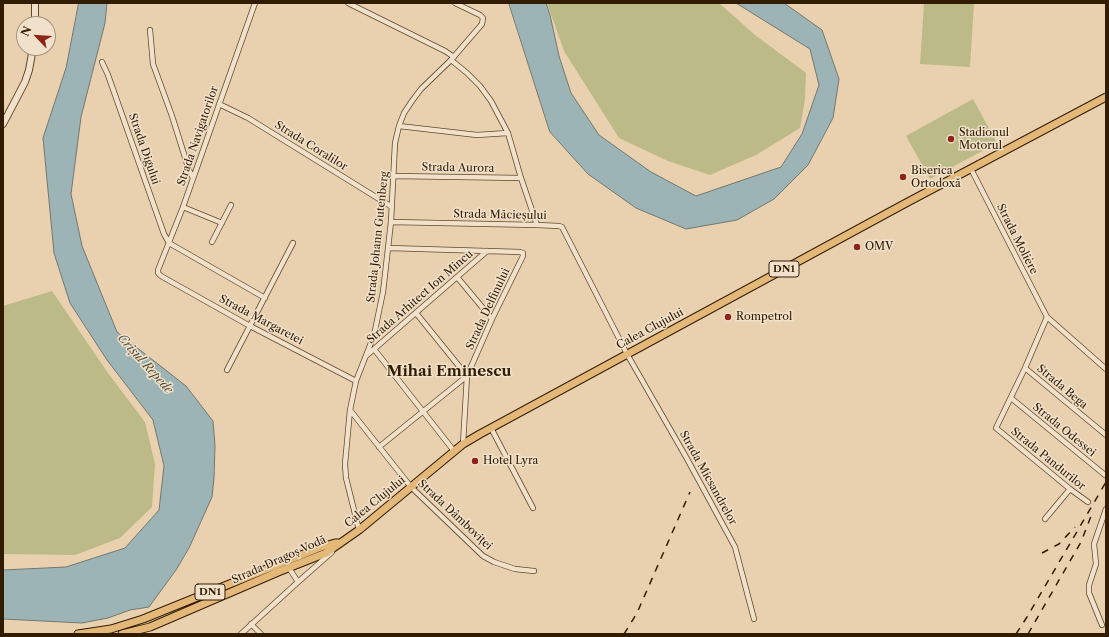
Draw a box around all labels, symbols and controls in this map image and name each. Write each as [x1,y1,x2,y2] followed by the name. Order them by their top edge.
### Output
[16,16,56,56] north arrow
[18,24,34,39] text: N
[175,84,221,188] street label: Strada Navigatorilor
[126,112,162,186] street label: Strada Digului
[272,118,350,174] street label: Strada Coralilor
[959,126,1009,152] place label: Stadionul Motorul
[946,134,956,144] marker: Stadionul Motorul
[422,161,494,175] street label: Strada Aurora
[911,164,961,190] place label: Biserica Ortodoxă
[365,171,391,303] street label: Strada Johann Gutenberg
[898,172,908,182] marker: Biserica Ortodoxă
[994,202,1040,276] street label: Strada Molière
[453,208,547,222] street label: Strada Măcieșului
[865,240,893,254] place label: OMV
[852,242,862,252] marker: OMV
[364,247,476,347] street label: Strada Arhitect Ion Mincu
[769,261,799,277] road number: DN1
[463,266,513,352] street label: Strada Delfinului
[217,292,305,348] street label: Strada Margaretei
[614,306,686,352] street label: Calea Clujului
[736,310,792,324] place label: Rompetrol
[723,312,733,322] marker: Rompetrol
[114,331,176,397] water label: Crișul Repede
[1034,362,1090,412] street label: Strada Bega
[387,363,511,381] district label: Mihai Eminescu
[1030,401,1098,459] street label: Strada Odessei
[1008,425,1088,493] street label: Strada Pandurilor
[677,428,739,528] street label: Strada Micsandrelor
[483,454,538,468] place label: Hotel Lyra
[470,456,480,466] marker: Hotel Lyra
[342,474,408,530] street label: Calea Clujului
[415,477,495,553] street label: Strada Dâmboviței
[230,533,328,587] street label: Strada Dragoș Vodă
[195,584,225,600] road number: DN1

